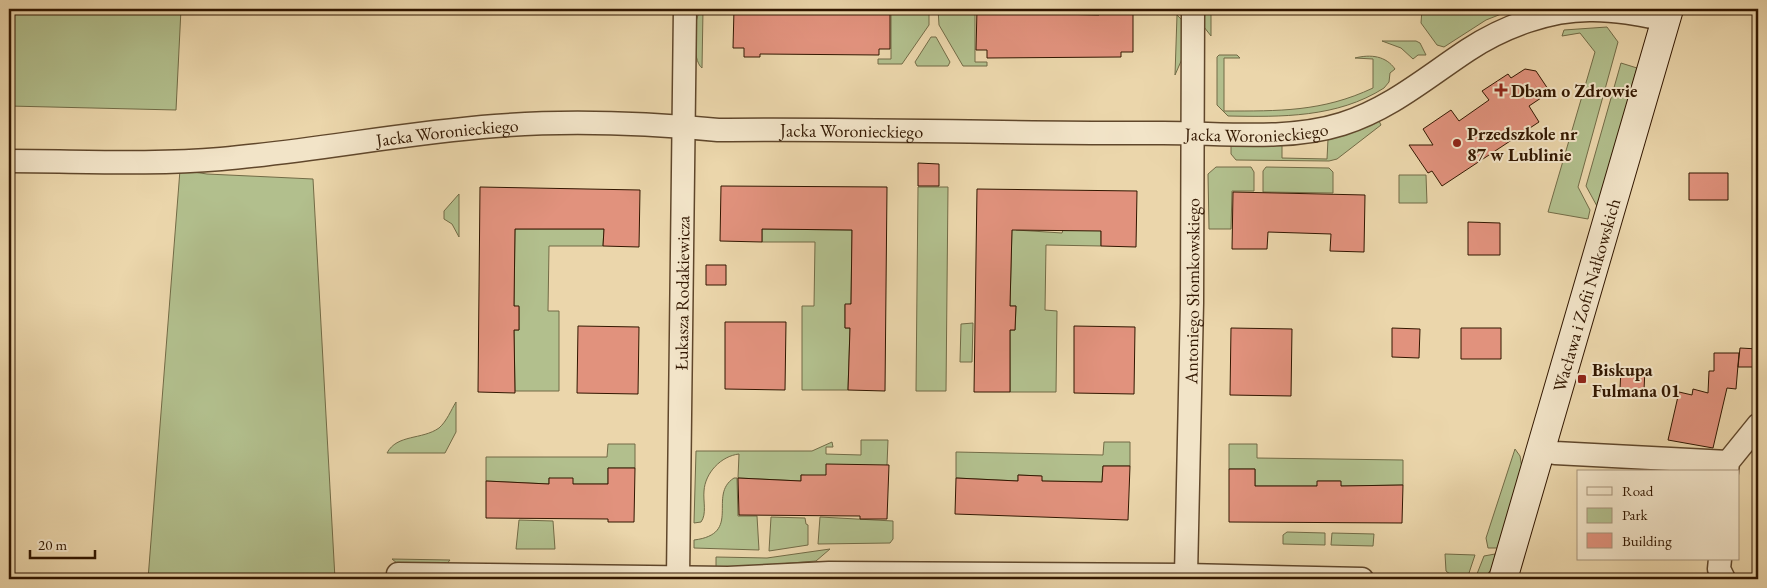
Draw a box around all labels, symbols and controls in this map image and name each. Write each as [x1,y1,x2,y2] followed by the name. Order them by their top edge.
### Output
[1511,79,1638,102] place label: Dbam o Zdrowie
[1495,84,1507,96] marker: Dbam o Zdrowie
[373,113,519,151] street label: Jacka Woronieckiego
[1183,117,1330,146] street label: Jacka Woronieckiego
[778,118,923,142] street label: Jacka Woronieckiego
[1467,122,1578,166] place label: Przedszkole nr 87 w Lublinie
[1451,137,1463,149] marker: Przedszkole nr 87 w Lublinie
[1547,195,1625,394] street label: Wacława i Zofii Nałkowskich
[1179,198,1204,385] street label: Antoniego Słomkowskiego
[669,215,694,371] street label: Łukasza Rodakiewicza
[1592,358,1680,402] place label: Biskupa Fulmana 01
[1576,373,1588,385] marker: Biskupa Fulmana 01
[1577,470,1740,560] legend
[1622,481,1654,500] text: Road
[1622,505,1649,524] text: Park
[30,528,95,560] scale bar
[1622,531,1672,550] text: Building
[38,535,67,554] text: 20 m

